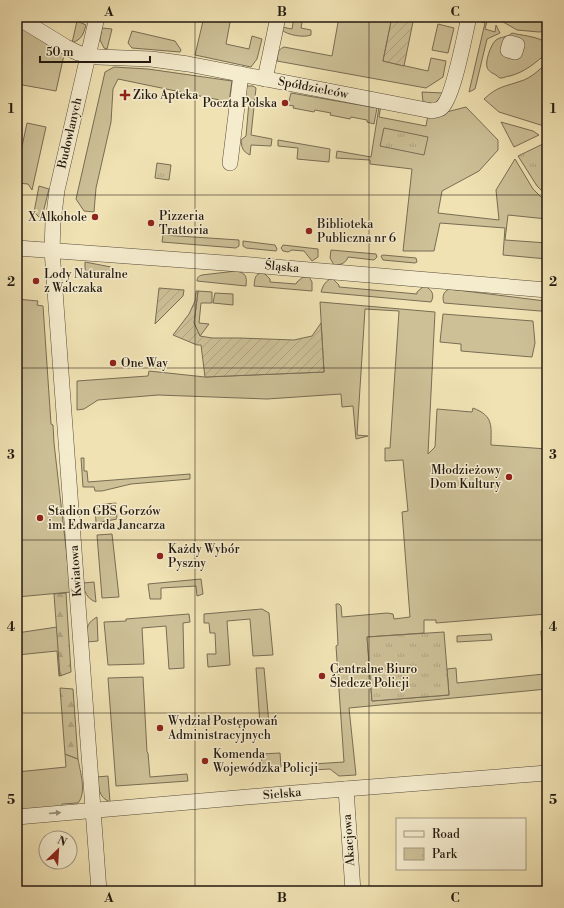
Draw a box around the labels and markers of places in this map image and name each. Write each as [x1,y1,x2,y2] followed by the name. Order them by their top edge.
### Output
[133,88,199,103] place label: Ziko Apteka
[120,90,130,100] marker: Ziko Apteka
[202,96,278,111] place label: Poczta Polska
[280,98,290,108] marker: Poczta Polska
[159,209,210,238] place label: Pizzeria Trattoria
[27,210,87,225] place label: X Alkohole
[90,212,100,222] marker: X Alkohole
[316,217,396,246] place label: Biblioteka Publiczna nr 6
[146,218,156,228] marker: Pizzeria Trattoria
[304,226,314,236] marker: Biblioteka Publiczna nr 6
[44,267,128,296] place label: Lody Naturalne z Walczaka
[31,276,41,286] marker: Lody Naturalne z Walczaka
[121,356,168,371] place label: One Way
[108,358,118,368] marker: One Way
[430,463,501,492] place label: Młodzieżowy Dom Kultury
[504,472,514,482] marker: Młodzieżowy Dom Kultury
[48,504,166,533] place label: Stadion GBS Gorzów im. Edwarda Jancarza
[35,513,45,523] marker: Stadion GBS Gorzów im. Edwarda Jancarza
[168,542,240,571] place label: Każdy Wybór Pyszny
[155,551,165,561] marker: Każdy Wybór Pyszny
[330,662,417,691] place label: Centralne Biuro Śledcze Policji
[317,671,327,681] marker: Centralne Biuro Śledcze Policji
[167,714,278,743] place label: Wydział Postępowań Administracyjnych
[155,723,165,733] marker: Wydział Postępowań Administracyjnych
[212,747,318,776] place label: Komenda Wojewódzka Policji
[200,756,210,766] marker: Komenda Wojewódzka Policji

